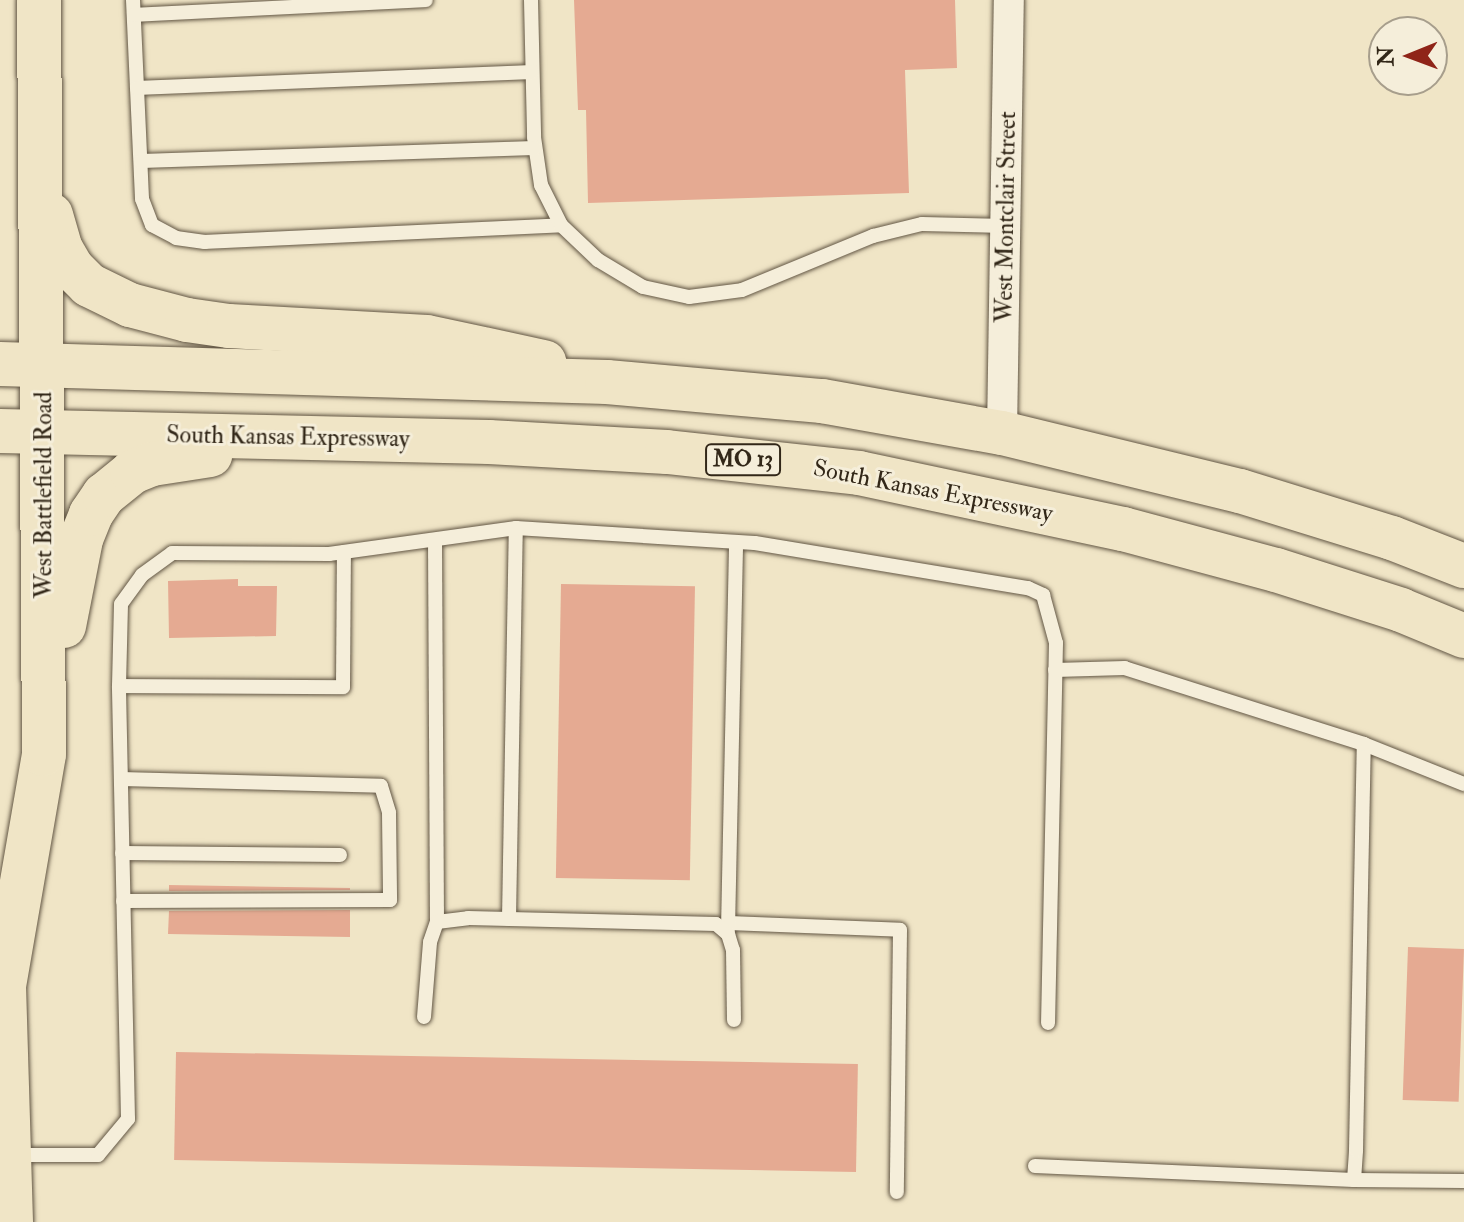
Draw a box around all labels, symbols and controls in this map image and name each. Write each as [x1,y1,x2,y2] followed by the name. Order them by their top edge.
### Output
[1368,16,1448,96] north arrow
[1372,46,1400,66] text: N
[990,111,1022,323] street label: West Montclair Street
[30,392,58,598] street label: West Battlefield Road
[166,420,410,454] street label: South Kansas Expressway
[705,442,781,478] road number: MO 13
[811,454,1055,528] street label: South Kansas Expressway

